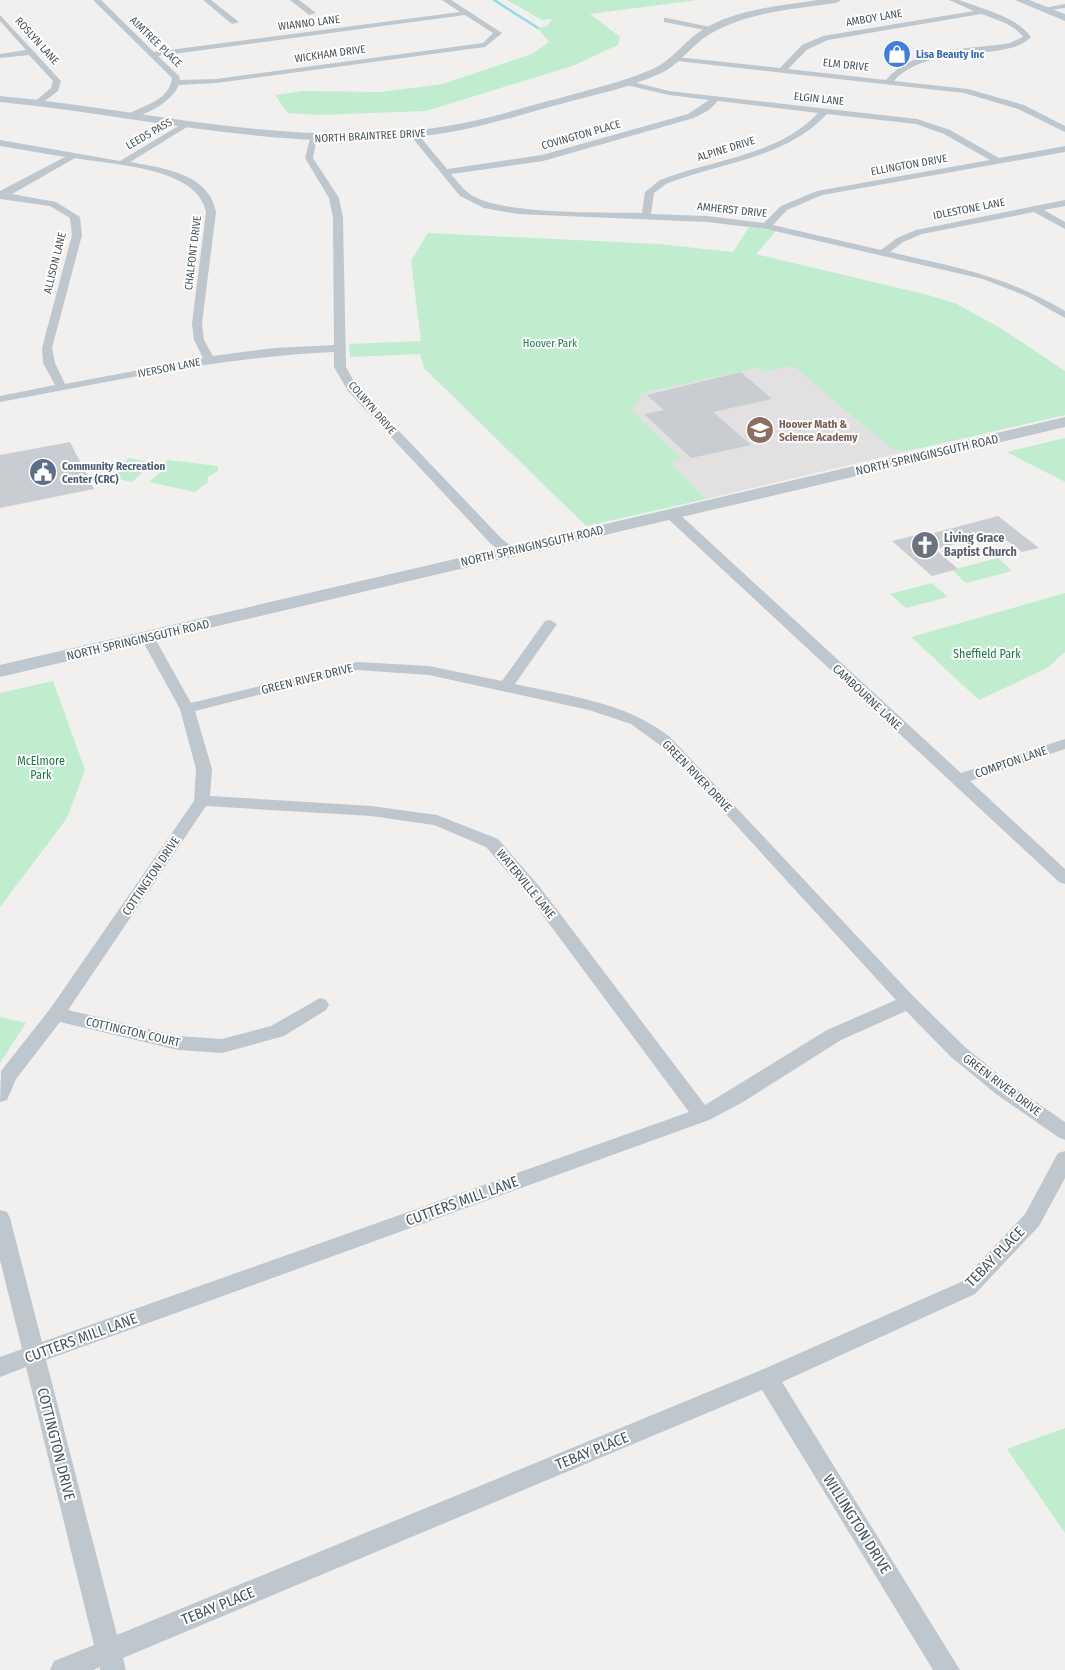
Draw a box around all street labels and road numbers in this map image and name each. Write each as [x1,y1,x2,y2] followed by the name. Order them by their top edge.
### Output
[845,7,903,29] street label: AMBOY LANE
[277,13,341,33] street label: WIANNO LANE
[127,14,185,70] street label: AIMTREE PLACE
[12,15,62,67] street label: ROSLYN LANE
[294,43,366,65] street label: WICKHAM DRIVE
[822,56,870,74] street label: ELM DRIVE
[793,90,845,108] street label: ELGIN LANE
[124,115,175,152] street label: LEEDS PASS
[540,118,622,152] street label: COVINGTON PLACE
[314,127,426,145] street label: NORTH BRAINTREE DRIVE
[696,134,756,164] street label: ALPINE DRIVE
[870,152,948,178] street label: ELLINGTON DRIVE
[932,196,1006,222] street label: IDLESTONE LANE
[696,200,768,220] street label: AMHERST DRIVE
[182,215,204,291] street label: CHALFONT DRIVE
[41,231,69,295] street label: ALLISON LANE
[137,356,201,380] street label: IVERSON LANE
[346,379,398,437] street label: COLWYN DRIVE
[854,432,1000,478] street label: NORTH SPRINGINSGUTH ROAD
[459,523,605,569] street label: NORTH SPRINGINSGUTH ROAD
[65,617,211,663] street label: NORTH SPRINGINSGUTH ROAD
[260,661,355,697] street label: GREEN RIVER DRIVE
[830,662,905,733] street label: CAMBOURNE LANE
[659,737,735,815] street label: GREEN RIVER DRIVE
[973,743,1049,781] street label: COMPTON LANE
[119,834,183,918] street label: COTTINGTON DRIVE
[494,846,558,922] street label: WATERVILLE LANE
[85,1014,182,1050] street label: COTTINGTON COURT
[960,1051,1044,1119] street label: GREEN RIVER DRIVE
[403,1172,521,1230] street label: CUTTERS MILL LANE
[962,1223,1028,1291] street label: TEBAY PLACE
[22,1309,140,1367] street label: CUTTERS MILL LANE
[33,1386,79,1502] street label: COTTINGTON DRIVE
[553,1428,631,1474] street label: TEBAY PLACE
[819,1471,895,1577] street label: WILLINGTON DRIVE
[179,1583,257,1629] street label: TEBAY PLACE

